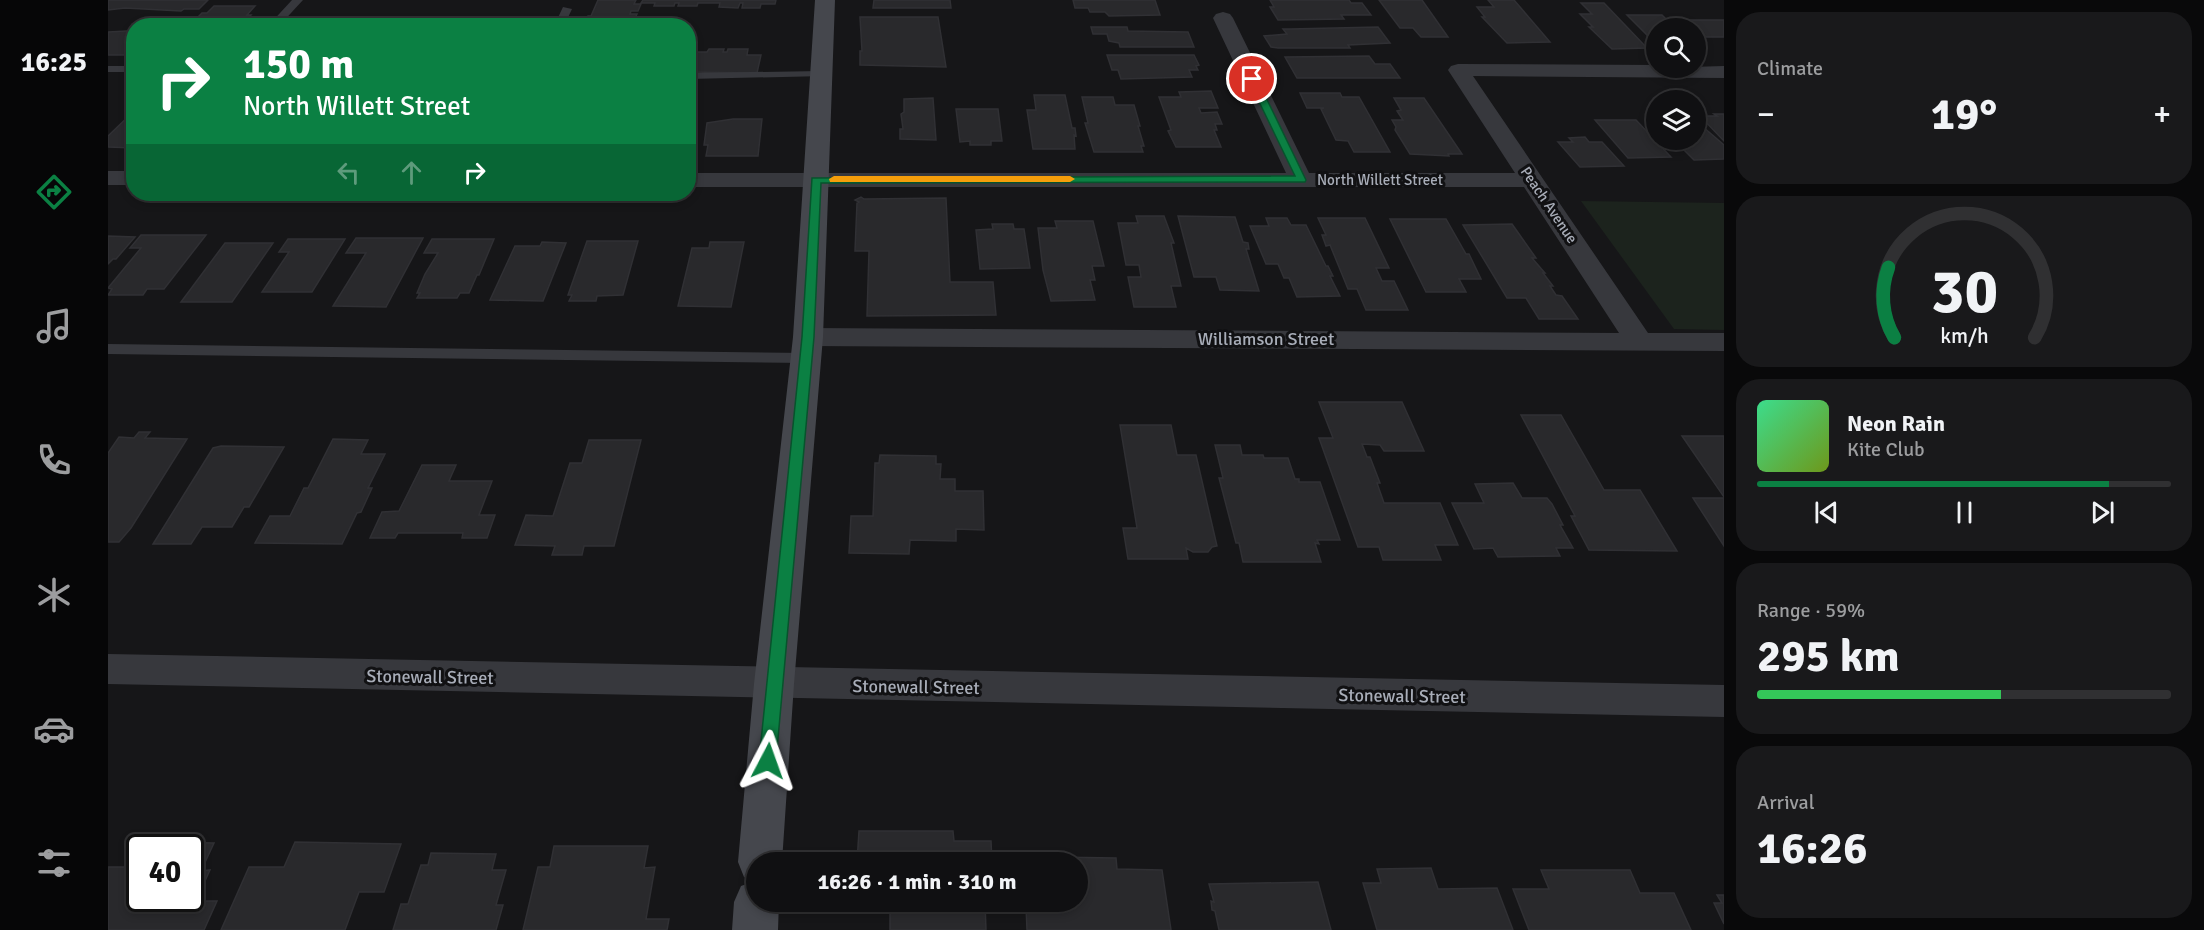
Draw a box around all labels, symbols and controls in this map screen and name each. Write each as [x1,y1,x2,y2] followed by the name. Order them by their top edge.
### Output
[1646,18,1706,150] map controls
[1646,18,1706,78] button: search
[243,39,354,90] text: 150 m
[144,42,222,120] icon: right
[21,46,87,79] text: 16:25
[1226,53,1277,104] pin
[1757,56,1823,81] text: Climate
[1235,62,1268,95] icon: arrive
[1931,87,1997,142] text: 19°
[243,90,470,123] text: North Willett Street
[1646,90,1706,150] button: layers
[1757,94,1775,135] text: −
[2153,94,2171,135] text: +
[332,156,365,189] icon: left
[395,156,428,189] icon: ahead
[458,156,491,189] icon: right
[1517,163,1581,247] street label: Peach Avenue
[33,171,75,213] icon: directions
[1317,171,1443,189] street label: North Willett Street
[1930,254,1998,331] text: 30
[33,305,75,347] icon: music
[1940,324,1988,350] text: km/h
[1198,328,1334,350] street label: Williamson Street
[1847,410,1945,437] text: Neon Rain
[1847,437,1925,462] text: Kite Club
[33,439,75,481] icon: phone
[1810,496,1843,529] icon: previous
[1948,496,1981,529] icon: pause
[2086,496,2119,529] icon: next
[33,574,75,616] icon: climate
[1757,598,1865,623] text: Range · 59%
[1757,629,1900,684] text: 295 km
[366,665,494,689] street label: Stonewall Street
[852,675,980,699] street label: Stonewall Street
[1338,684,1466,708] street label: Stonewall Street
[33,708,75,750] icon: car
[736,729,800,793] position arrow
[1757,790,1815,815] text: Arrival
[1757,821,1867,876] text: 16:26
[126,834,204,912] speed limit sign: 40
[33,842,75,884] icon: filters
[817,868,1017,895] text: 16:26 · 1 min · 310 m

